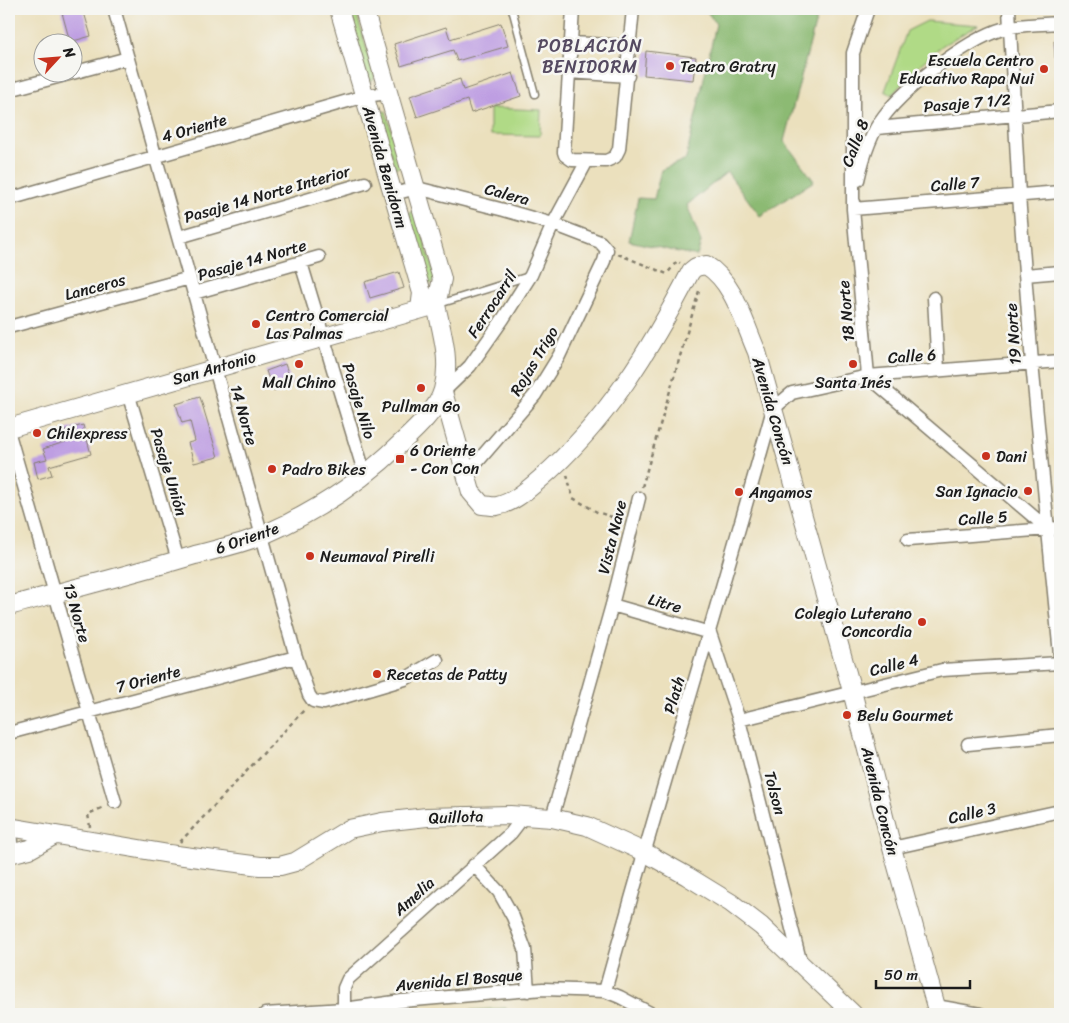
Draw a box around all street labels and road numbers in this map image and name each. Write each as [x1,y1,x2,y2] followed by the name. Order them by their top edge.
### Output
[922,85,1012,121] street label: Pasaje 7 1/2
[353,101,416,232] street label: Avenida Benidorm
[158,105,230,151] street label: 4 Oriente
[833,115,877,171] street label: Calle 8
[180,156,355,232] street label: Pasaje 14 Norte Interior
[930,167,981,201] street label: Calle 7
[481,174,533,214] street label: Calera
[194,231,310,289] street label: Pasaje 14 Norte
[459,264,525,344] street label: Ferrocarril
[61,265,129,309] street label: Lanceros
[829,279,863,343] street label: 18 Norte
[996,302,1030,366] street label: 19 Norte
[502,320,566,402] street label: Rojas Trigo
[887,340,937,372] street label: Calle 6
[169,342,259,394] street label: San Antonio
[743,353,802,469] street label: Avenida Concón
[334,359,384,443] street label: Pasaje Nilo
[222,381,266,449] street label: 14 Norte
[142,424,196,520] street label: Pasaje Unión
[589,497,635,577] street label: Vista Nave
[957,502,1009,534] street label: Calle 5
[211,514,283,562] street label: 6 Oriente
[55,580,99,646] street label: 13 Norte
[645,584,685,622] street label: Litre
[866,645,922,685] street label: Calle 4
[113,656,184,702] street label: 7 Oriente
[655,673,693,717] street label: Plath
[852,742,908,859] street label: Avenida Concón
[756,768,795,818] street label: Tolson
[945,793,999,833] street label: Calle 3
[428,802,484,832] street label: Quillota
[386,869,442,924] street label: Amelia
[393,960,524,1000] street label: Avenida El Bosque

